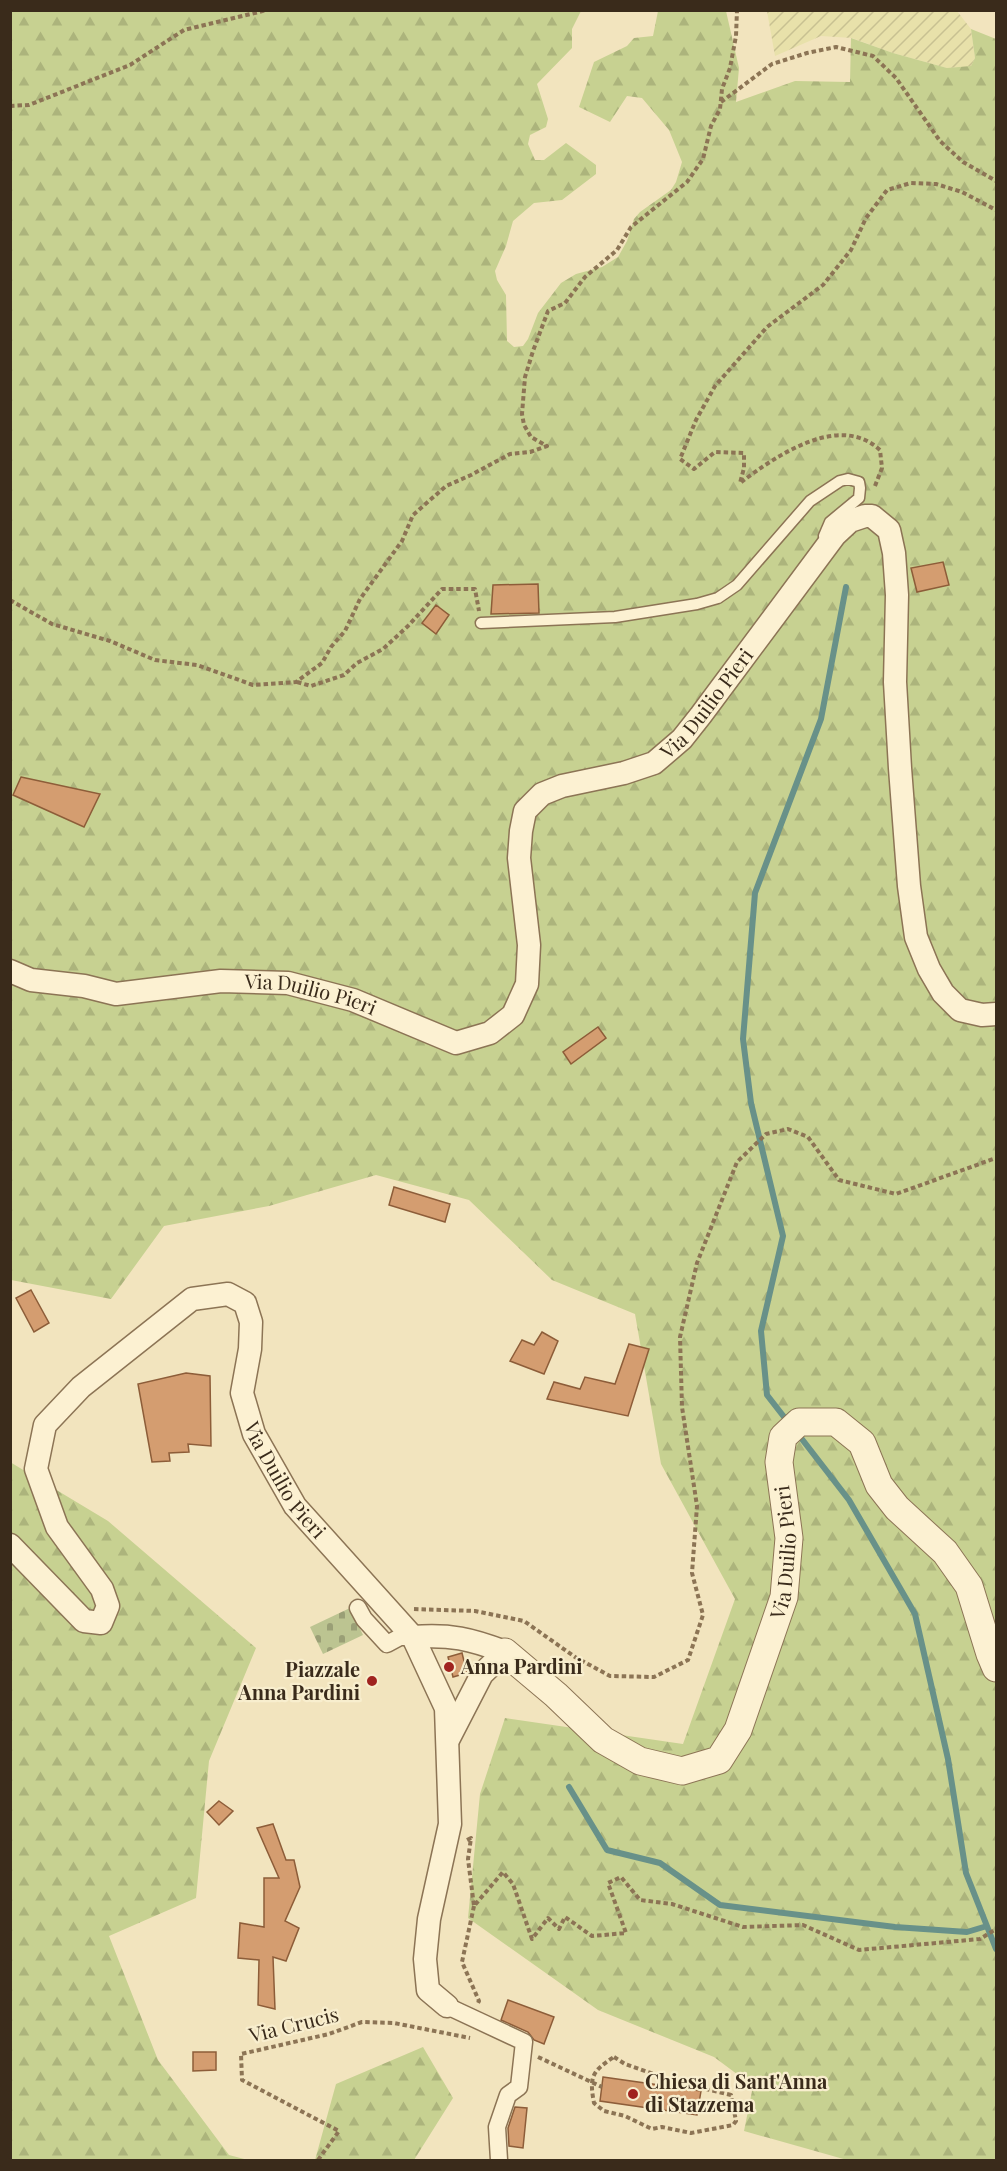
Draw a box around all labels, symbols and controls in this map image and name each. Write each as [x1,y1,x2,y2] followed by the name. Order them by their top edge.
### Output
[653,642,758,765] street label: Via Duilio Pieri
[243,967,381,1020] street label: Via Duilio Pieri
[239,1417,333,1544] street label: Via Duilio Pieri
[762,1484,801,1623] street label: Via Duilio Pieri
[460,1652,583,1679] place label: Anna Pardini
[237,1655,360,1705] place label: Piazzale Anna Pardini
[442,1660,456,1674] marker: Anna Pardini
[365,1674,379,1688] marker: Piazzale Anna Pardini
[245,1999,341,2048] street label: Via Crucis
[645,2067,828,2117] place label: Chiesa di Sant'Anna di Stazzema
[626,2087,640,2101] marker: Chiesa di Sant'Anna di Stazzema

